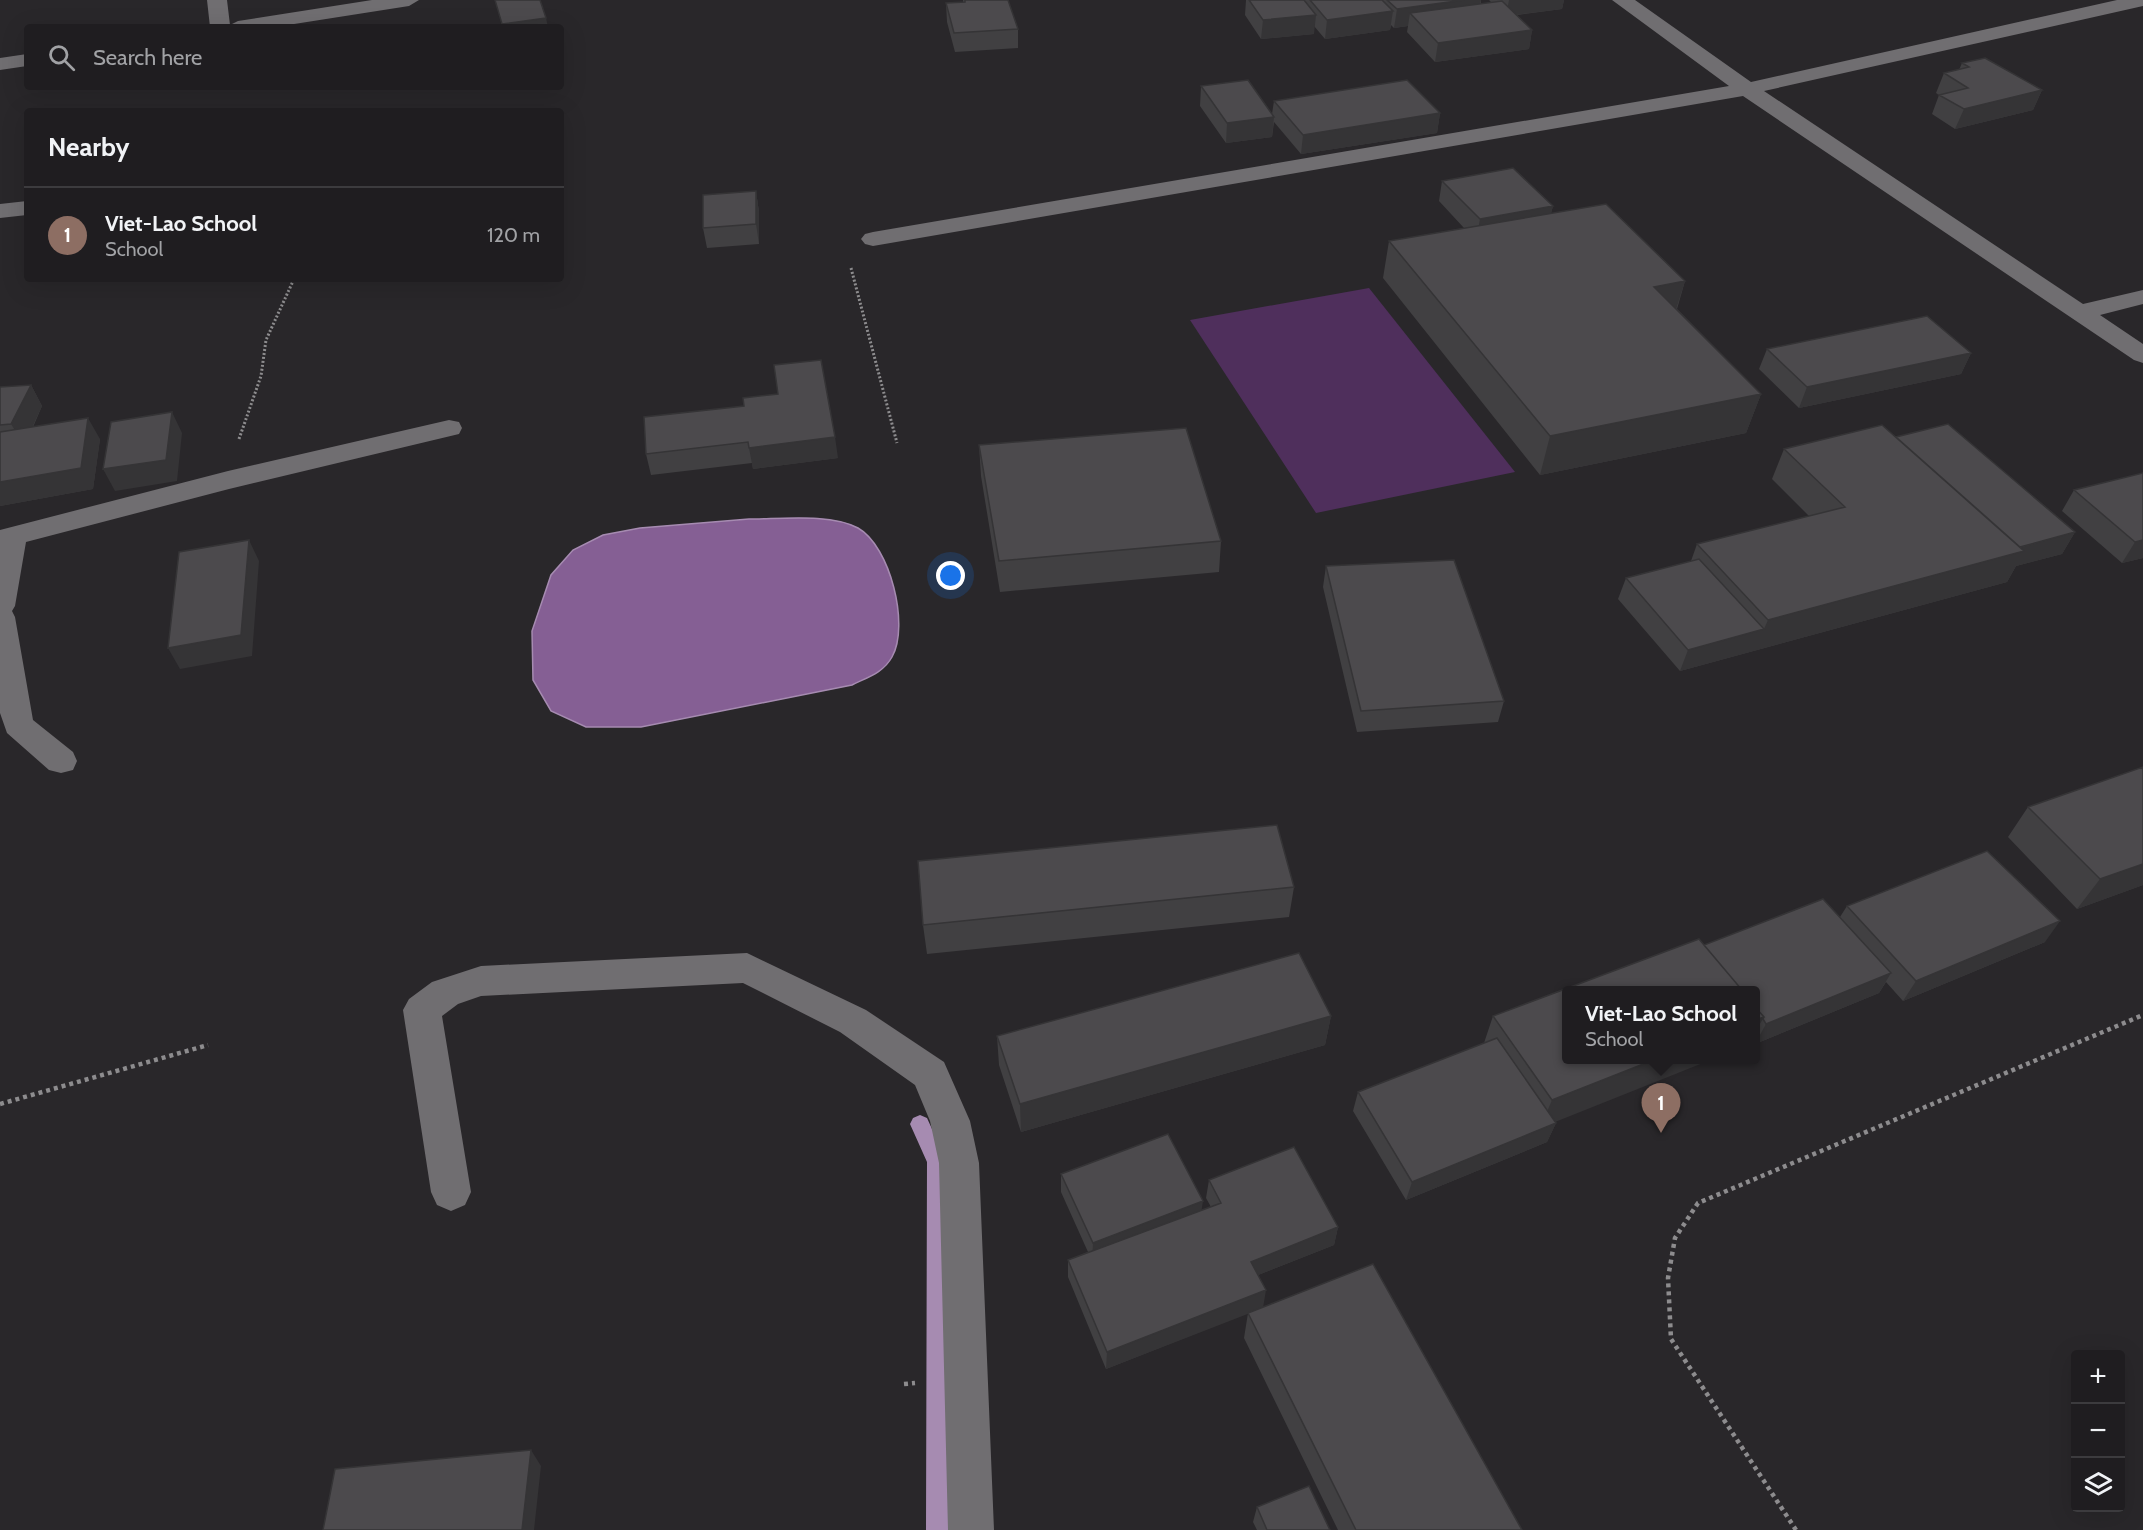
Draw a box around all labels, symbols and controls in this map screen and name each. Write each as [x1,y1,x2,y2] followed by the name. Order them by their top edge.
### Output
[24,24,564,90] search box
[45,41,78,74] icon: search
[93,44,202,71] text: Search here
[48,131,129,163] text: Nearby
[105,210,257,237] text: Viet-Lao School
[64,223,71,247] text: 1
[487,223,540,247] text: 120 m
[105,237,163,261] text: School
[936,561,965,590] your location
[1562,986,1760,1064] popup
[1585,1000,1737,1027] text: Viet-Lao School
[1585,1027,1643,1051] text: School
[1642,1084,1680,1133] pin: 1
[2071,1350,2125,1512] map controls
[2071,1350,2125,1404] button: +
[2071,1404,2125,1458] button: −
[2071,1458,2125,1512] button: layers

